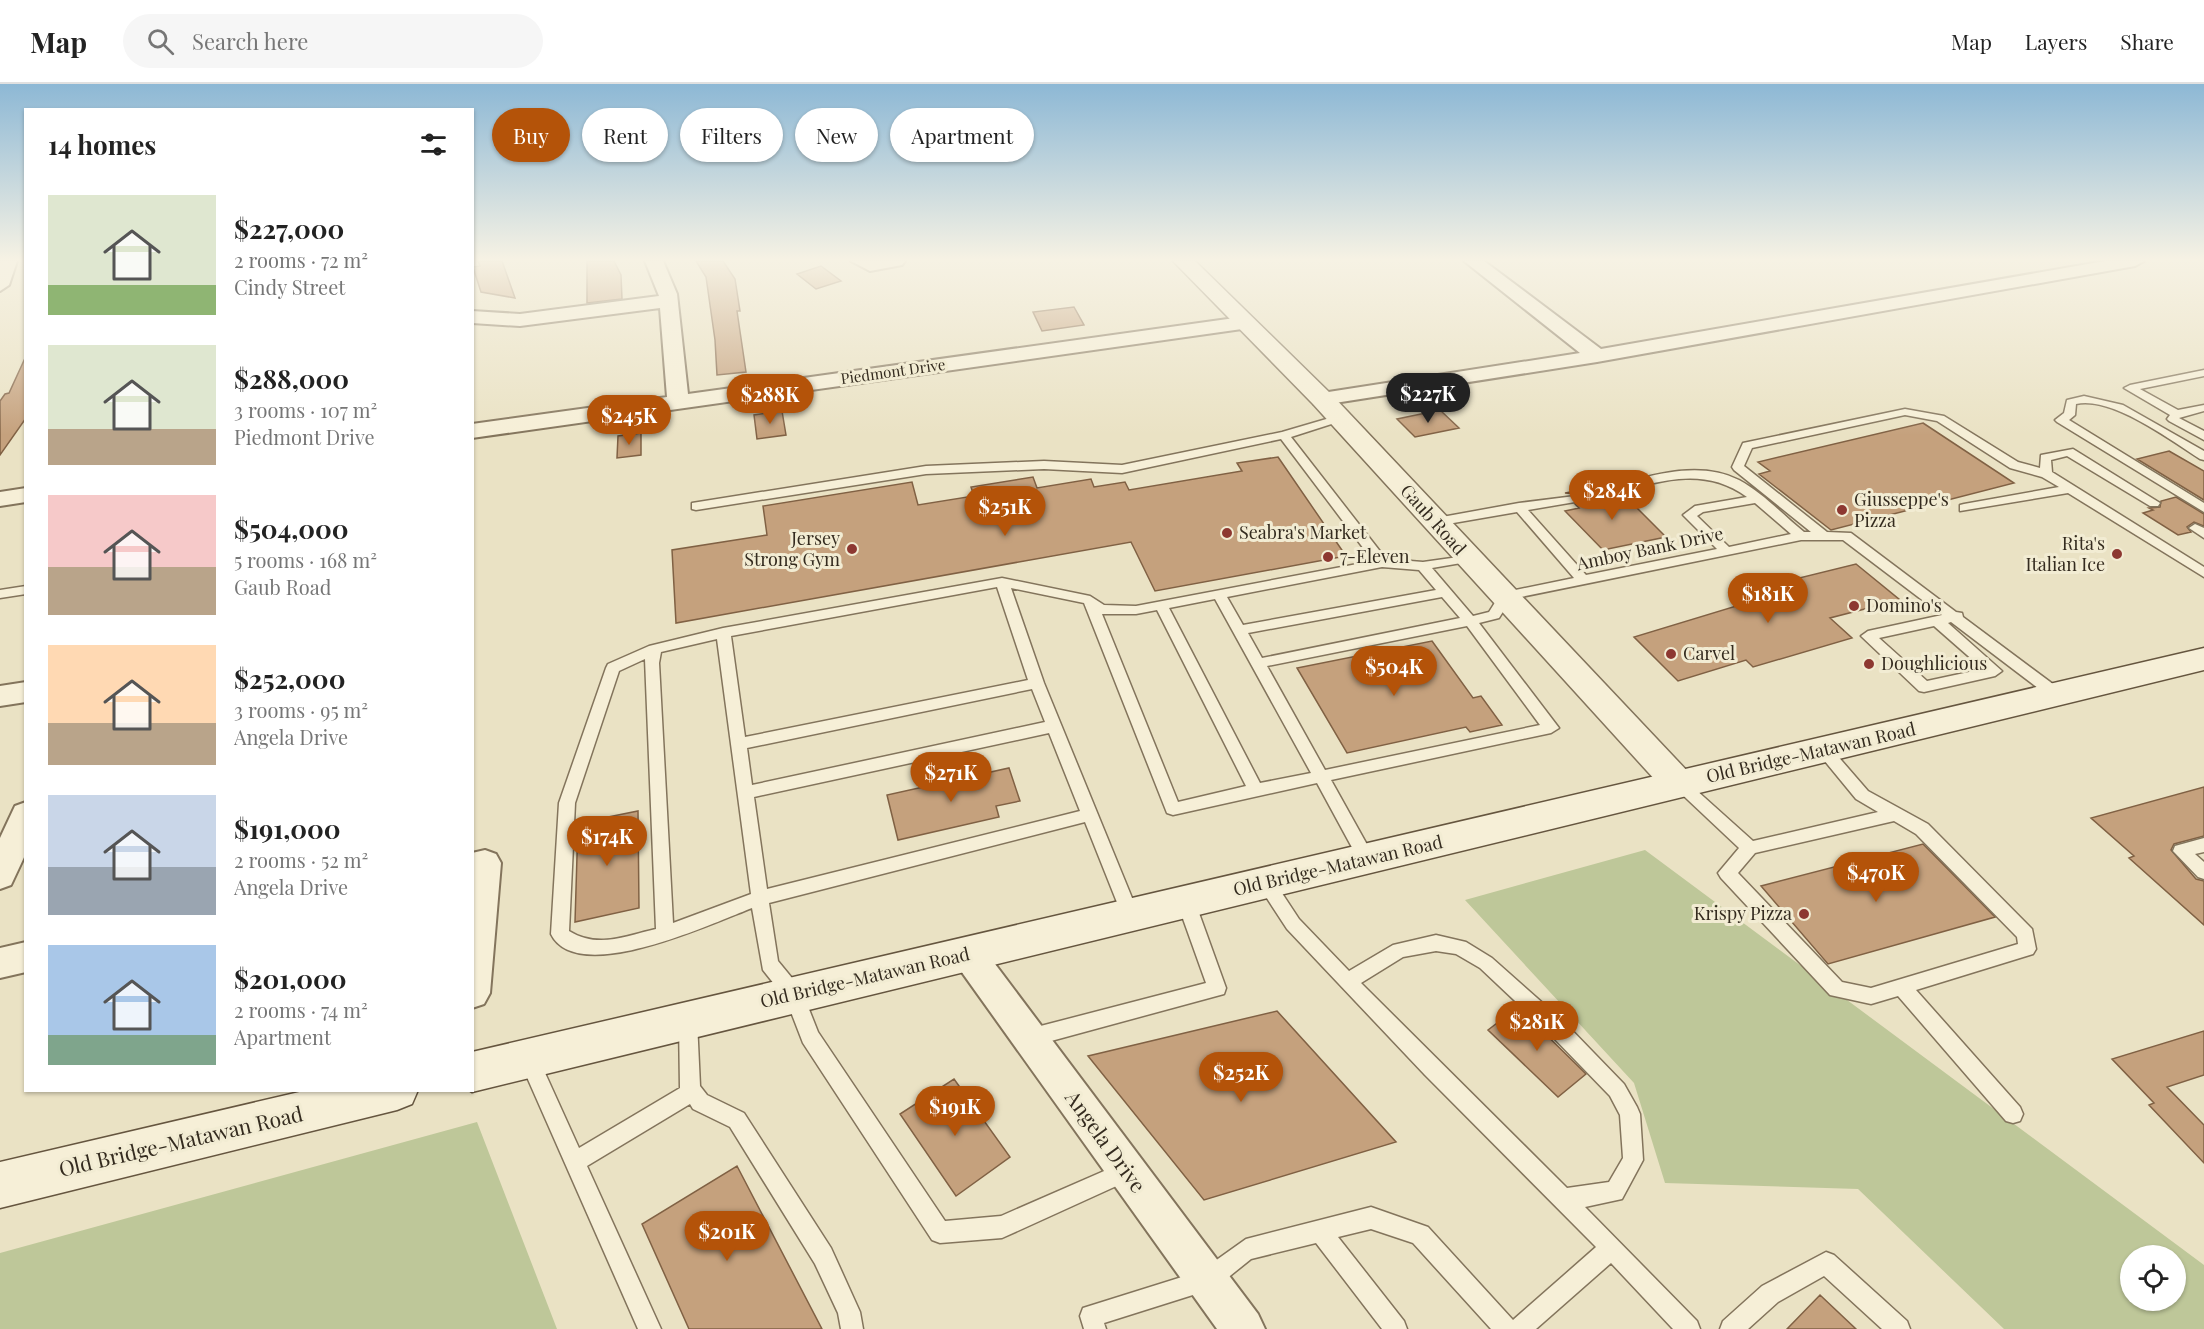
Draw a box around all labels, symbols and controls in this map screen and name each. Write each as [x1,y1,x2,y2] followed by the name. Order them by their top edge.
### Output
[123,14,543,68] search box
[30,23,87,60] text: Map
[144,25,177,58] icon: search
[192,26,308,56] text: Search here
[1951,27,1992,55] text: Map
[2025,27,2087,55] text: Layers
[2120,27,2174,55] text: Share
[492,108,570,162] chip: Buy
[582,108,668,162] chip: Rent
[680,108,783,162] chip: Filters
[795,108,878,162] chip: New
[890,108,1034,162] chip: Apartment
[48,127,156,162] text: 14 homes
[417,128,450,161] icon: filters
[234,211,344,246] text: $227,000
[96,219,168,291] icon: home
[234,246,368,273] text: 2 rooms · 72 m²
[234,273,345,300] text: Cindy Street
[839,354,946,388] street label: Piedmont Drive
[234,361,349,396] text: $288,000
[96,369,168,441] icon: home
[1386,373,1470,424] pin: $227K
[728,374,812,425] pin: $288K
[1400,379,1456,406] text: $227K
[741,380,799,407] text: $288K
[587,395,671,446] pin: $245K
[234,396,377,423] text: 3 rooms · 107 m²
[601,401,657,428] text: $245K
[234,423,375,450] text: Piedmont Drive
[1570,470,1654,521] pin: $284K
[1583,476,1641,503] text: $284K
[1396,479,1472,560] street label: Gaub Road
[963,486,1047,537] pin: $251K
[1854,487,1949,532] place label: Giusseppe's Pizza
[978,492,1032,519] text: $251K
[1835,503,1849,517] marker: Giusseppe's Pizza
[234,511,349,546] text: $504,000
[96,519,168,591] icon: home
[1239,520,1367,544] place label: Seabra's Market
[1573,521,1725,575] street label: Amboy Bank Drive
[744,526,840,571] place label: Jersey Strong Gym
[1220,526,1234,540] marker: Seabra's Market
[2025,531,2105,576] place label: Rita's Italian Ice
[845,542,859,556] marker: Jersey Strong Gym
[1340,544,1410,568] place label: 7-Eleven
[234,546,377,573] text: 5 rooms · 168 m²
[2110,547,2124,561] marker: Rita's Italian Ice
[1321,550,1335,564] marker: 7-Eleven
[234,573,331,600] text: Gaub Road
[1726,573,1810,624] pin: $181K
[1742,579,1794,606] text: $181K
[1866,593,1942,617] place label: Domino's
[1847,599,1861,613] marker: Domino's
[1683,641,1735,665] place label: Carvel
[1352,646,1436,697] pin: $504K
[1664,647,1678,661] marker: Carvel
[1881,651,1987,675] place label: Doughlicious
[1365,652,1423,679] text: $504K
[1862,657,1876,671] marker: Doughlicious
[234,661,345,696] text: $252,000
[96,669,168,741] icon: home
[234,696,368,723] text: 3 rooms · 95 m²
[1704,716,1918,788] street label: Old Bridge-Matawan Road
[234,723,348,750] text: Angela Drive
[909,752,993,803] pin: $271K
[925,758,977,785] text: $271K
[234,811,341,846] text: $191,000
[565,816,649,867] pin: $174K
[96,819,168,891] icon: home
[581,822,633,849] text: $174K
[1231,829,1445,901] street label: Old Bridge-Matawan Road
[234,846,368,873] text: 2 rooms · 52 m²
[1834,852,1918,903] pin: $470K
[1847,858,1905,885] text: $470K
[234,873,348,900] text: Angela Drive
[1694,901,1792,925] place label: Krispy Pizza
[1797,907,1811,921] marker: Krispy Pizza
[758,941,972,1013] street label: Old Bridge-Matawan Road
[234,961,347,996] text: $201,000
[96,969,168,1041] icon: home
[234,996,368,1023] text: 2 rooms · 74 m²
[1495,1001,1579,1052] pin: $281K
[1509,1007,1565,1034] text: $281K
[234,1023,331,1050] text: Apartment
[1199,1052,1283,1103] pin: $252K
[1213,1058,1269,1085] text: $252K
[1059,1083,1153,1198] street label: Angela Drive
[913,1086,997,1137] pin: $191K
[929,1092,981,1119] text: $191K
[56,1098,305,1182] street label: Old Bridge-Matawan Road
[685,1211,769,1262] pin: $201K
[699,1217,755,1244] text: $201K
[2120,1245,2186,1311] map controls
[2120,1245,2186,1311] button: locate

